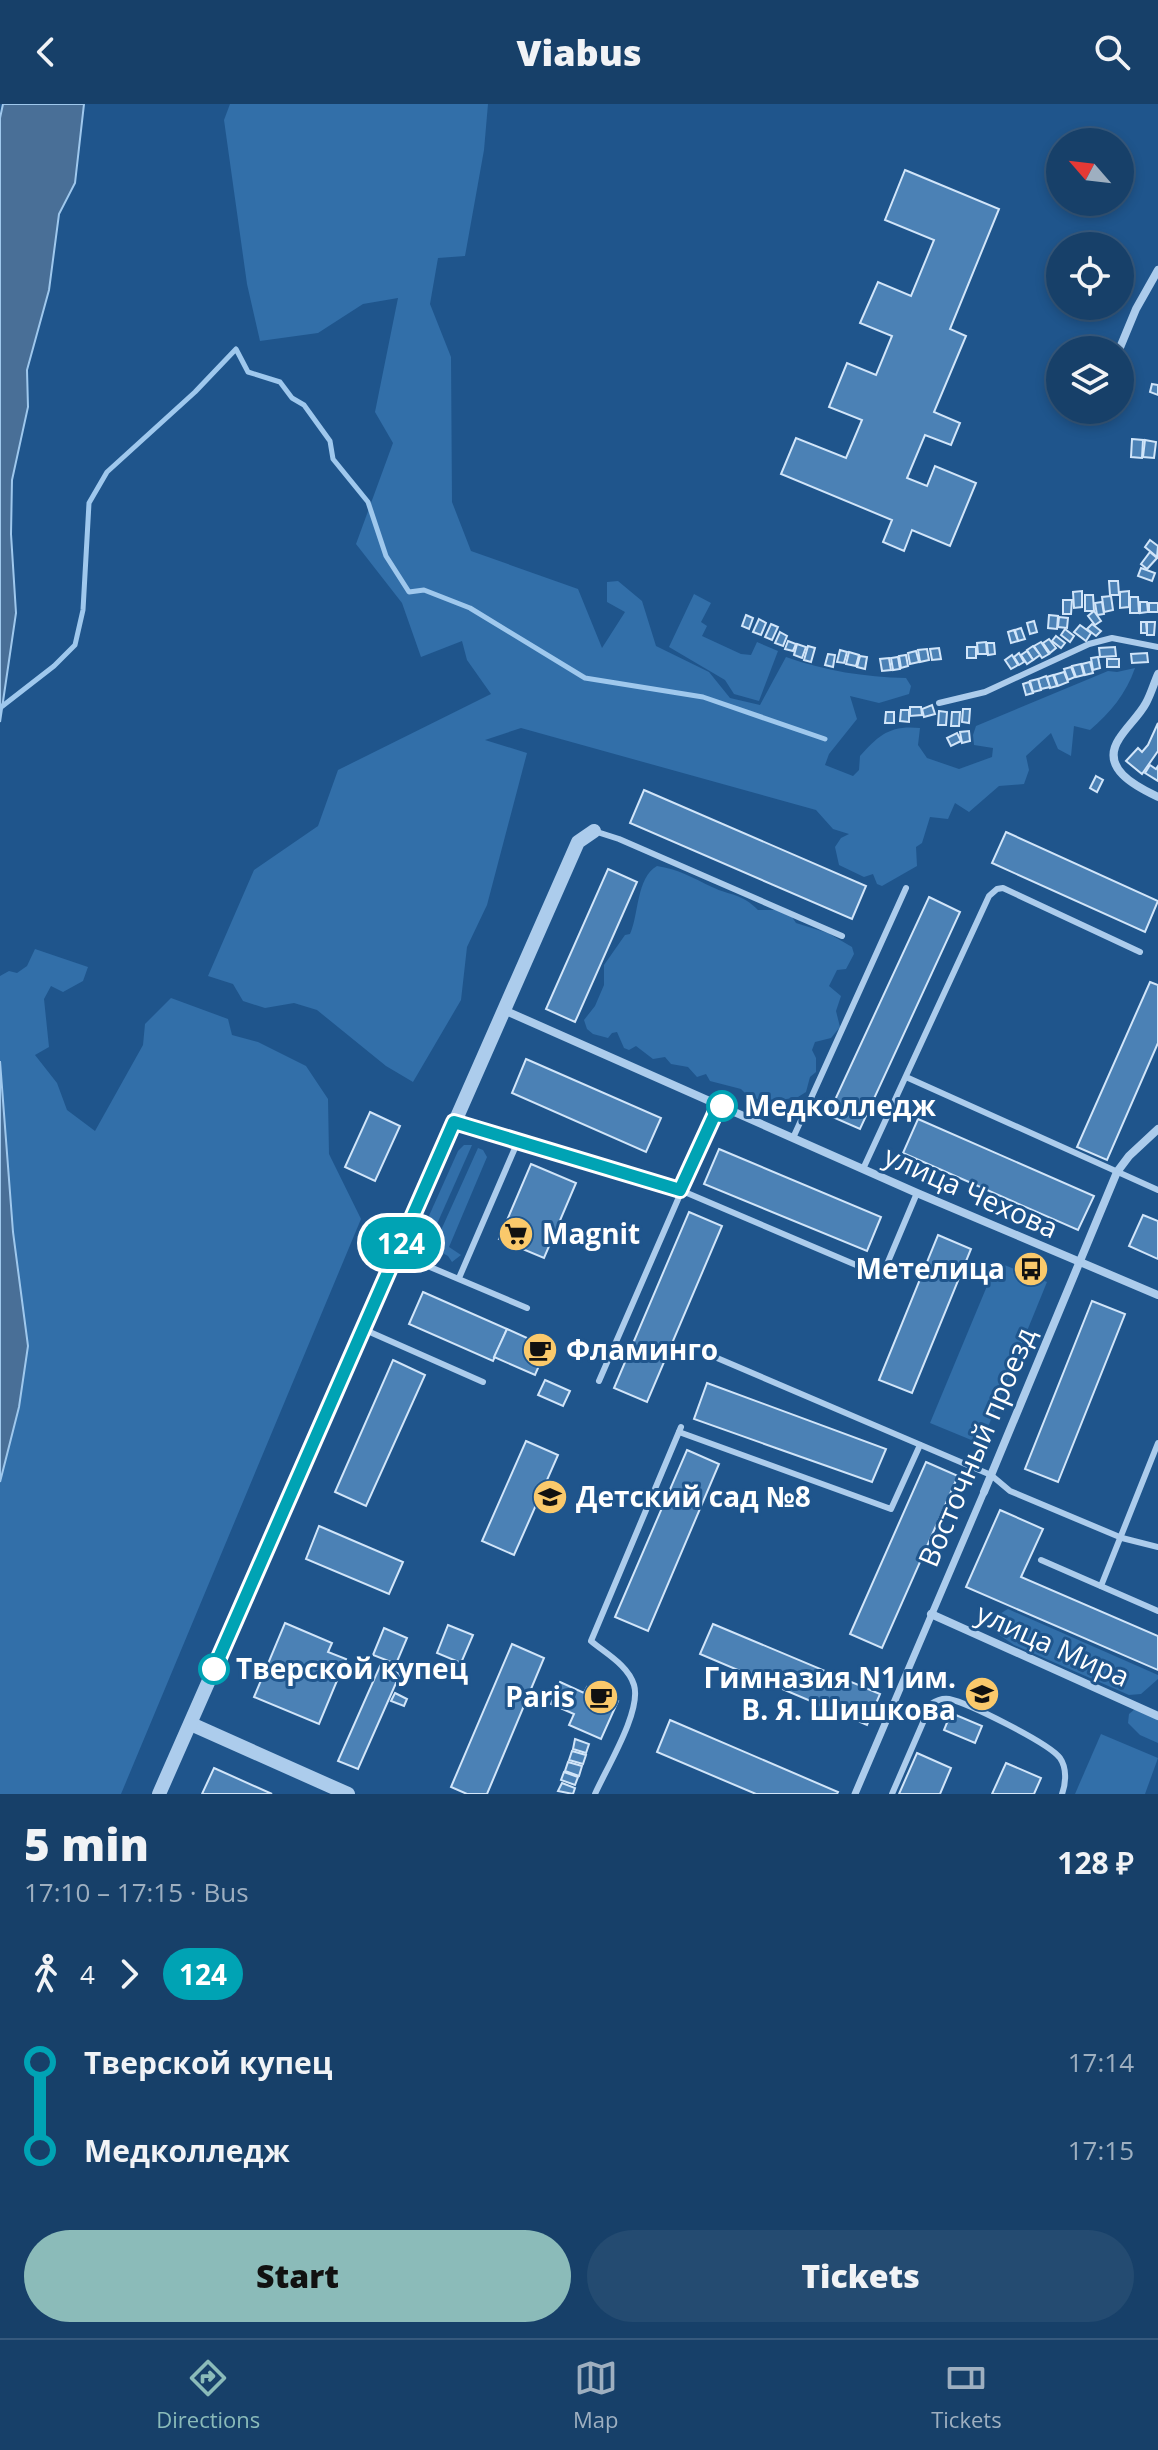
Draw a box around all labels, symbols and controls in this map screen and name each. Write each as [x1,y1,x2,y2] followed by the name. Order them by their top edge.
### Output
[517,28,642,77] text: Viabus
[24,30,68,74] icon: back
[1090,30,1134,74] icon: search
[1046,128,1134,216] north arrow
[1046,128,1134,424] map controls
[1046,232,1134,320] button: locate
[1046,336,1134,424] button: layers
[744,1086,936,1124] place label: Медколледж
[707,1091,737,1121] marker: Медколледж
[878,1136,1064,1246] street label: улица Чехова
[542,1214,640,1252] place label: Magnit
[497,1215,535,1253] supermarket icon: Magnit
[355,1217,447,1269] line badge: 124
[377,1224,425,1262] text: 124
[856,1249,1005,1287] place label: Метелица
[1012,1250,1050,1288] bus stop icon: Метелица
[909,1321,1044,1572] street label: Восточный проезд
[566,1330,718,1368] place label: Фламинго
[521,1331,559,1369] cafe icon: Фламинго
[576,1477,811,1515] place label: Детский сад №8
[531,1478,569,1516] school or university icon: Детский сад №8
[971,1593,1136,1695] street label: улица Мира
[236,1649,468,1687] place label: Тверской купец
[199,1654,229,1684] marker: Тверской купец
[704,1658,956,1728] place label: Гимназия N1 им. В. Я. Шишкова
[963,1675,1001,1713] school or university icon: Гимназия N1 им. В. Я. Шишкова
[505,1677,575,1715] place label: Paris
[582,1678,620,1716] cafe icon: Paris
[24,1814,149,1874] text: 5 min
[1057,1842,1134,1883] text: 128 ₽
[24,1874,249,1910] text: 17:10 – 17:15 · Bus
[24,1952,68,1996] icon: walk
[107,1952,151,1996] icon: forward
[179,1955,227,1993] text: 124
[80,1956,95,1992] text: 4
[84,2042,332,2083] text: Тверской купец
[1068,2044,1134,2080] text: 17:14
[84,2130,290,2171] text: Медколледж
[1068,2132,1134,2168] text: 17:15
[24,2230,571,2322] button: Start
[587,2230,1134,2322] button: Tickets
[156,2356,260,2434] tab: Directions
[573,2356,619,2434] tab: Map
[931,2356,1002,2434] tab: Tickets

